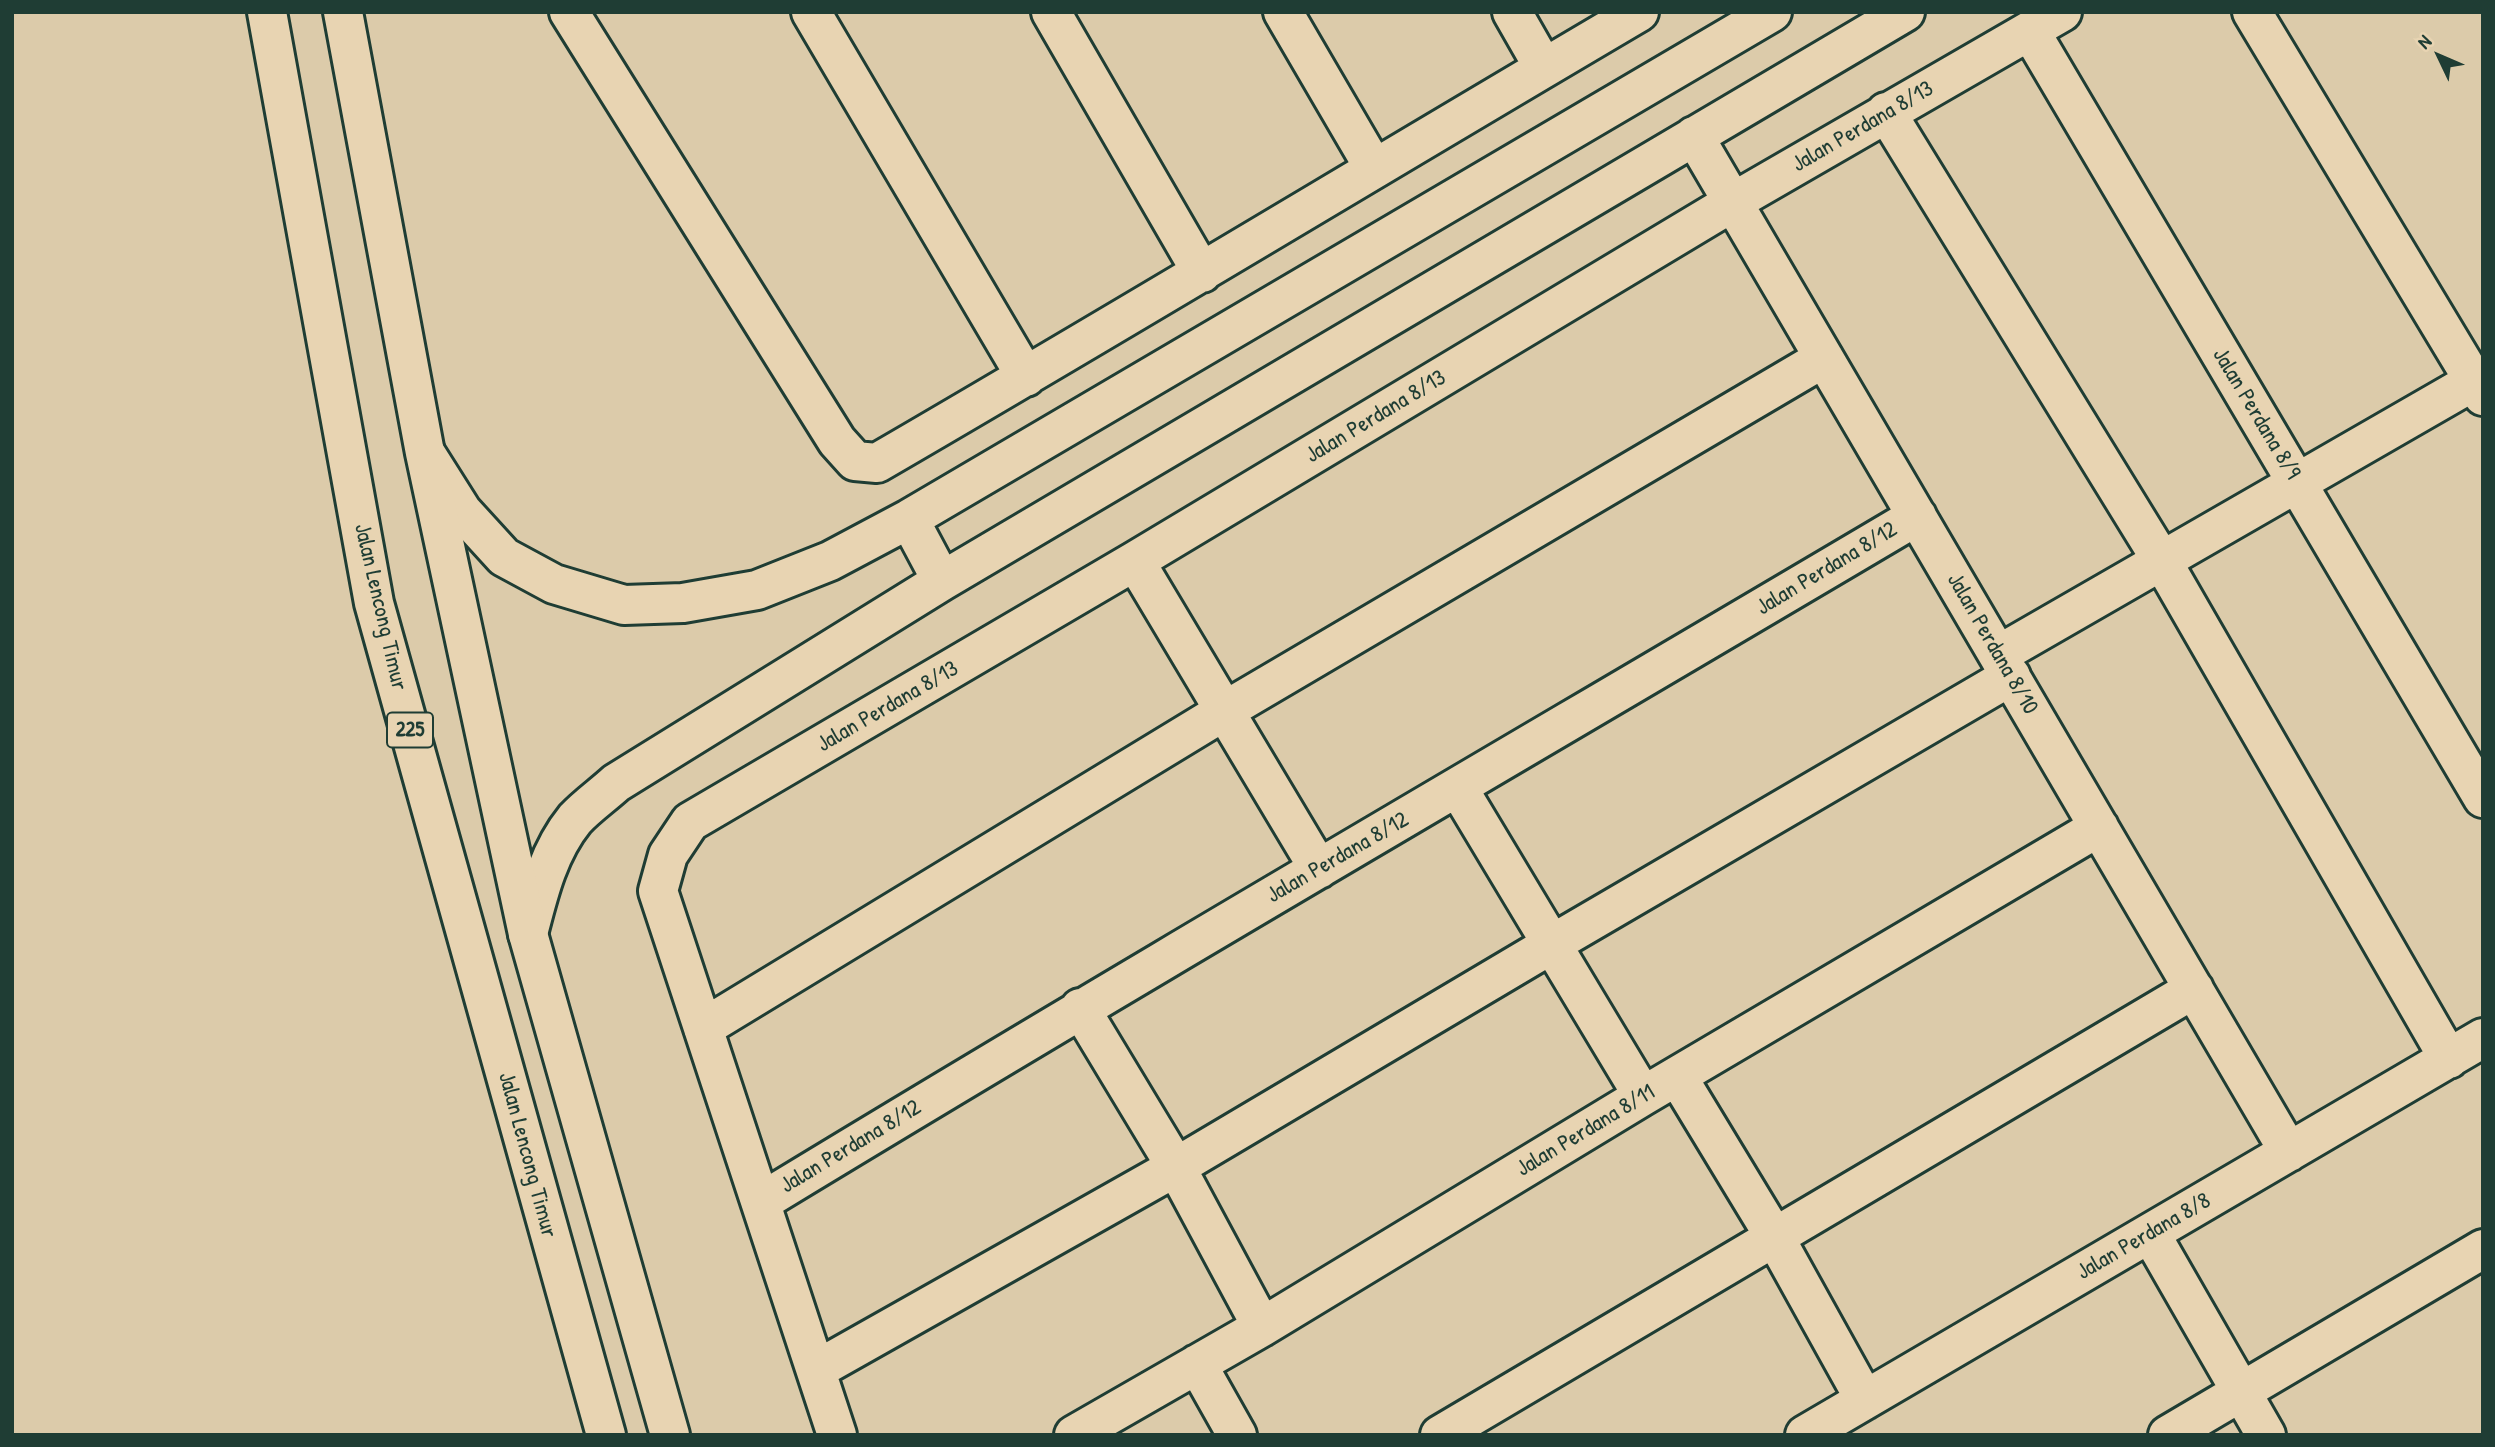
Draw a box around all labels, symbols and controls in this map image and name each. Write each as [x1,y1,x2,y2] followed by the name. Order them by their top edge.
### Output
[2404,21,2474,91] north arrow
[2411,29,2437,54] text: N
[1787,75,1939,179] street label: Jalan Perdana 8/13
[2206,343,2306,485] street label: Jalan Perdana 8/9
[1301,364,1451,470] street label: Jalan Perdana 8/13
[1752,516,1902,622] street label: Jalan Perdana 8/12
[347,521,413,693] street label: Jalan Lencong Timur
[1940,568,2044,720] street label: Jalan Perdana 8/10
[812,655,964,759] street label: Jalan Perdana 8/13
[387,712,433,748] road number: 225
[1262,806,1414,910] street label: Jalan Perdana 8/12
[492,1069,562,1241] street label: Jalan Lencong Timur
[1512,1079,1660,1183] street label: Jalan Perdana 8/11
[776,1094,926,1200] street label: Jalan Perdana 8/12
[2072,1188,2216,1286] street label: Jalan Perdana 8/8

